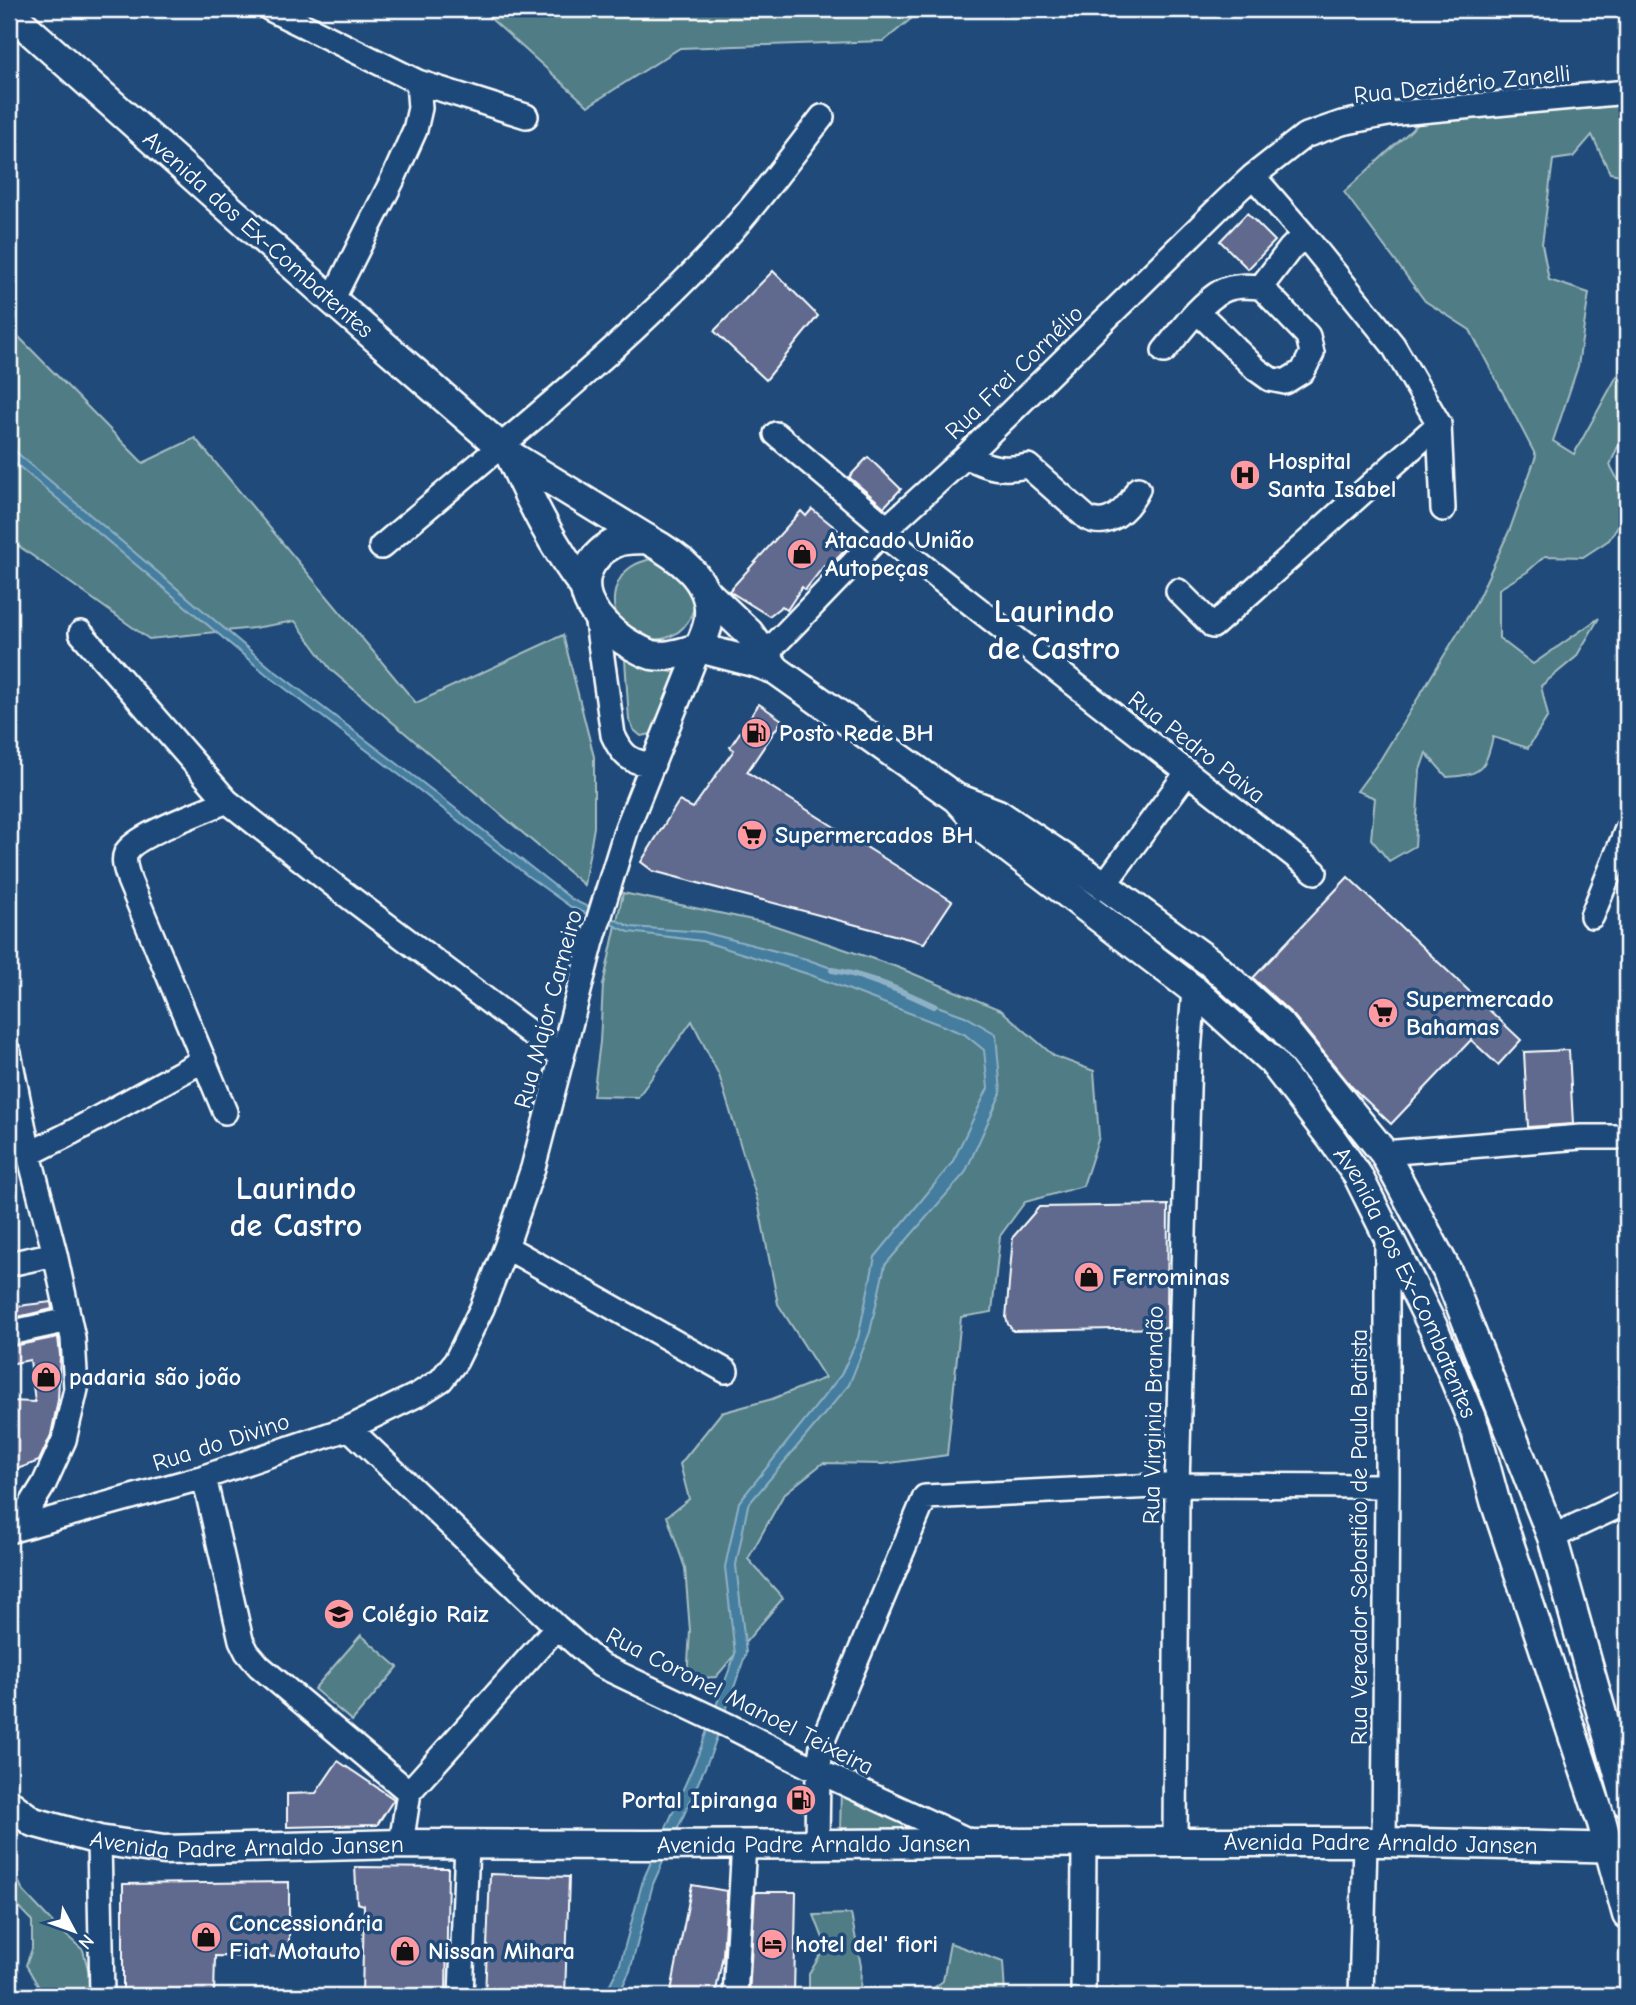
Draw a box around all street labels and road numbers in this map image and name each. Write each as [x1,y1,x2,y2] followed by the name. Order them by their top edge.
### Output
[1352,59,1572,109] street label: Rua Dezidério Zanelli
[138,125,379,344] street label: Avenida dos Ex-Combatentes
[939,299,1089,445] street label: Rua Frei Cornélio
[1123,685,1271,809] street label: Rua Pedro Paiva
[508,907,588,1111] street label: Rua Major Carneiro
[1328,1141,1483,1422] street label: Avenida dos Ex-Combatentes
[1137,1305,1169,1525] street label: Rua Virginia Brandão
[1345,1329,1373,1745] street label: Rua Vereador Sebastião de Paula Batista
[149,1407,293,1477] street label: Rua do Divino
[602,1621,878,1781] street label: Rua Coronel Manoel Teixeira
[87,1824,404,1865] street label: Avenida Padre Arnaldo Jansen
[1224,1828,1538,1860] street label: Avenida Padre Arnaldo Jansen
[657,1829,971,1859] street label: Avenida Padre Arnaldo Jansen

